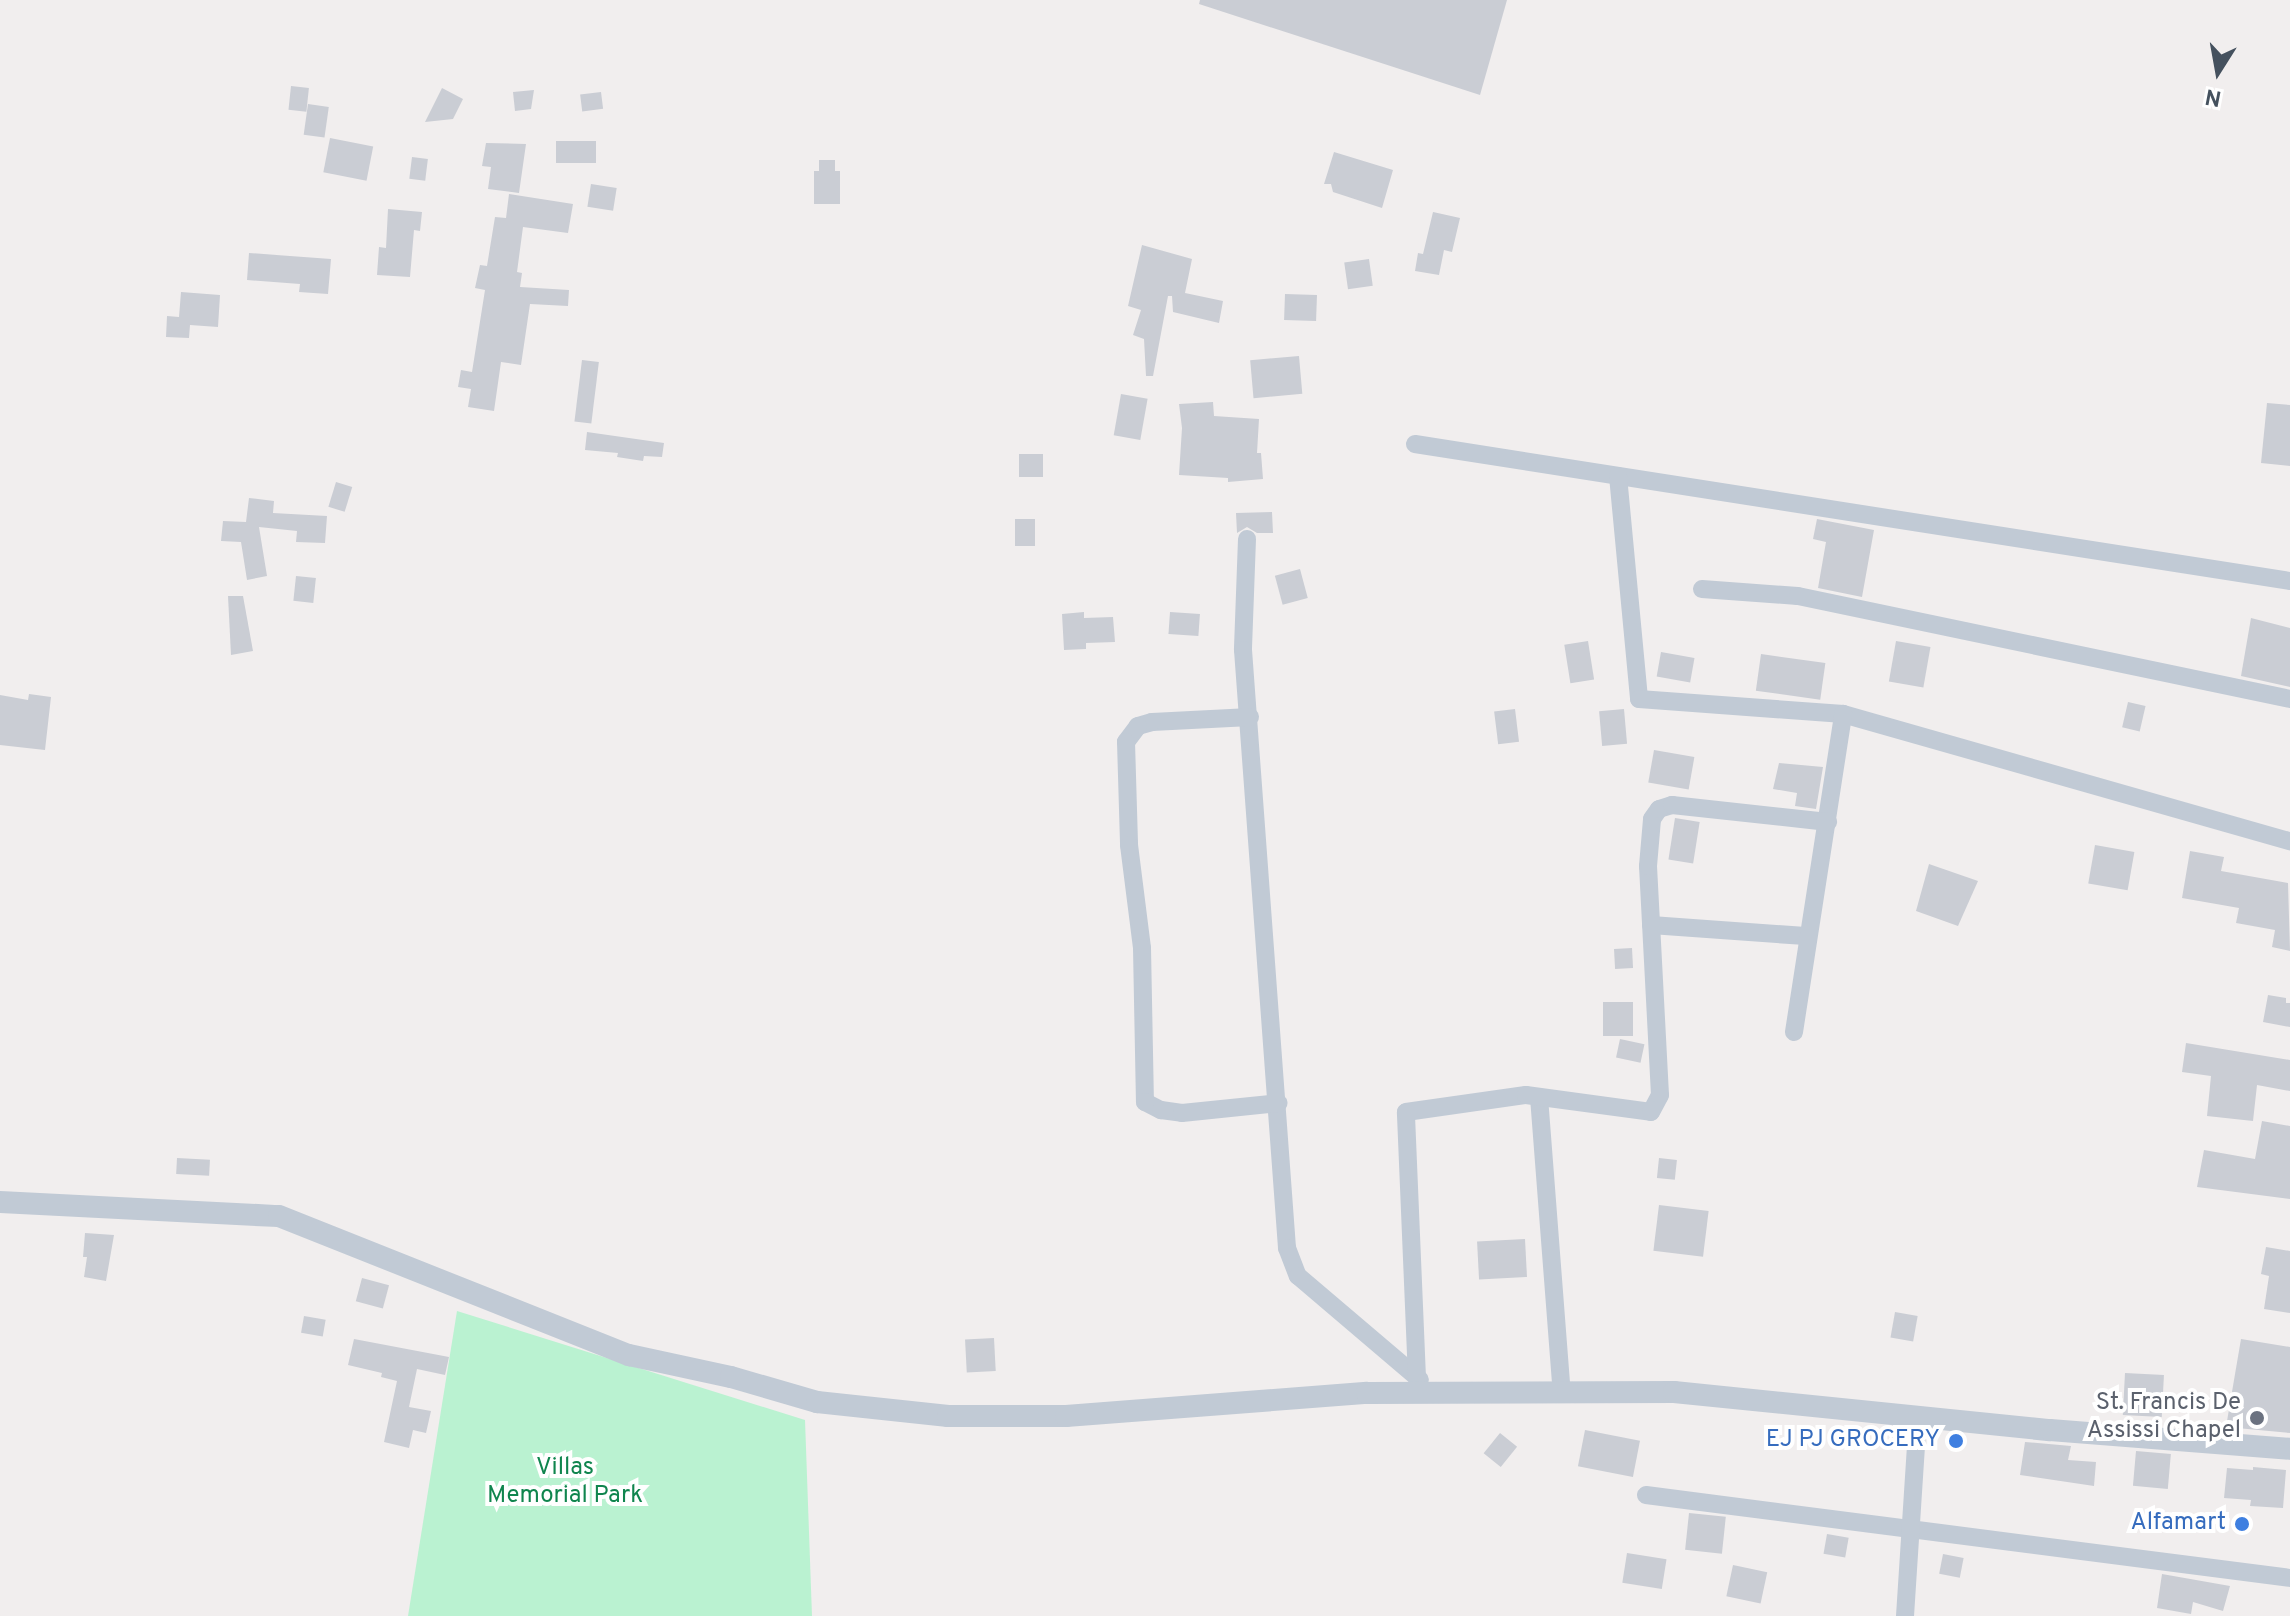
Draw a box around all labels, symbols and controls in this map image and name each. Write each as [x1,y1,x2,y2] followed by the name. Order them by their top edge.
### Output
[2178,32,2258,112] north arrow
[2203,81,2224,111] text: N
[2087,1390,2241,1446] place label: St. Francis De Assissi Chapel
[2248,1409,2266,1427] marker: St. Francis De Assissi Chapel
[1766,1427,1940,1455] place label: EJ PJ GROCERY
[1947,1432,1965,1450] marker: EJ PJ GROCERY
[487,1455,643,1511] park label: Villas Memorial Park
[2130,1510,2226,1538] place label: Alfamart
[2233,1515,2251,1533] marker: Alfamart

